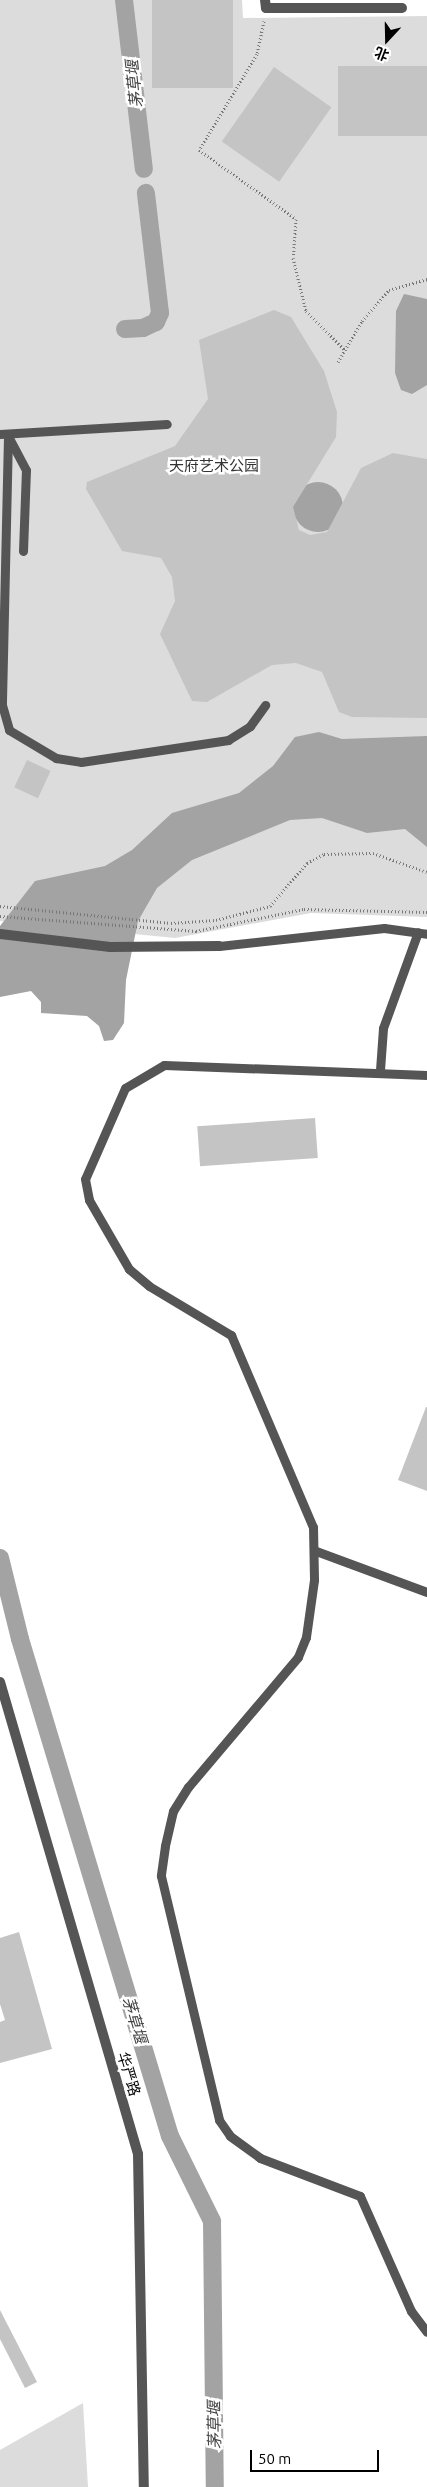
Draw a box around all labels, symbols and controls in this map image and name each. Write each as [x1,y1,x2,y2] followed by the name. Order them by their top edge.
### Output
[362,15,412,65] north arrow
[372,44,391,64] text: 北
[122,59,146,109] water label: 茅草堰
[169,457,259,475] park label: 天府艺术公园
[119,1994,151,2046] water label: 茅草堰
[114,2050,144,2098] street label: 华严路
[204,2401,224,2449] water label: 茅草堰
[252,2440,381,2472] scale bar
[258,2450,291,2467] text: 50 m

